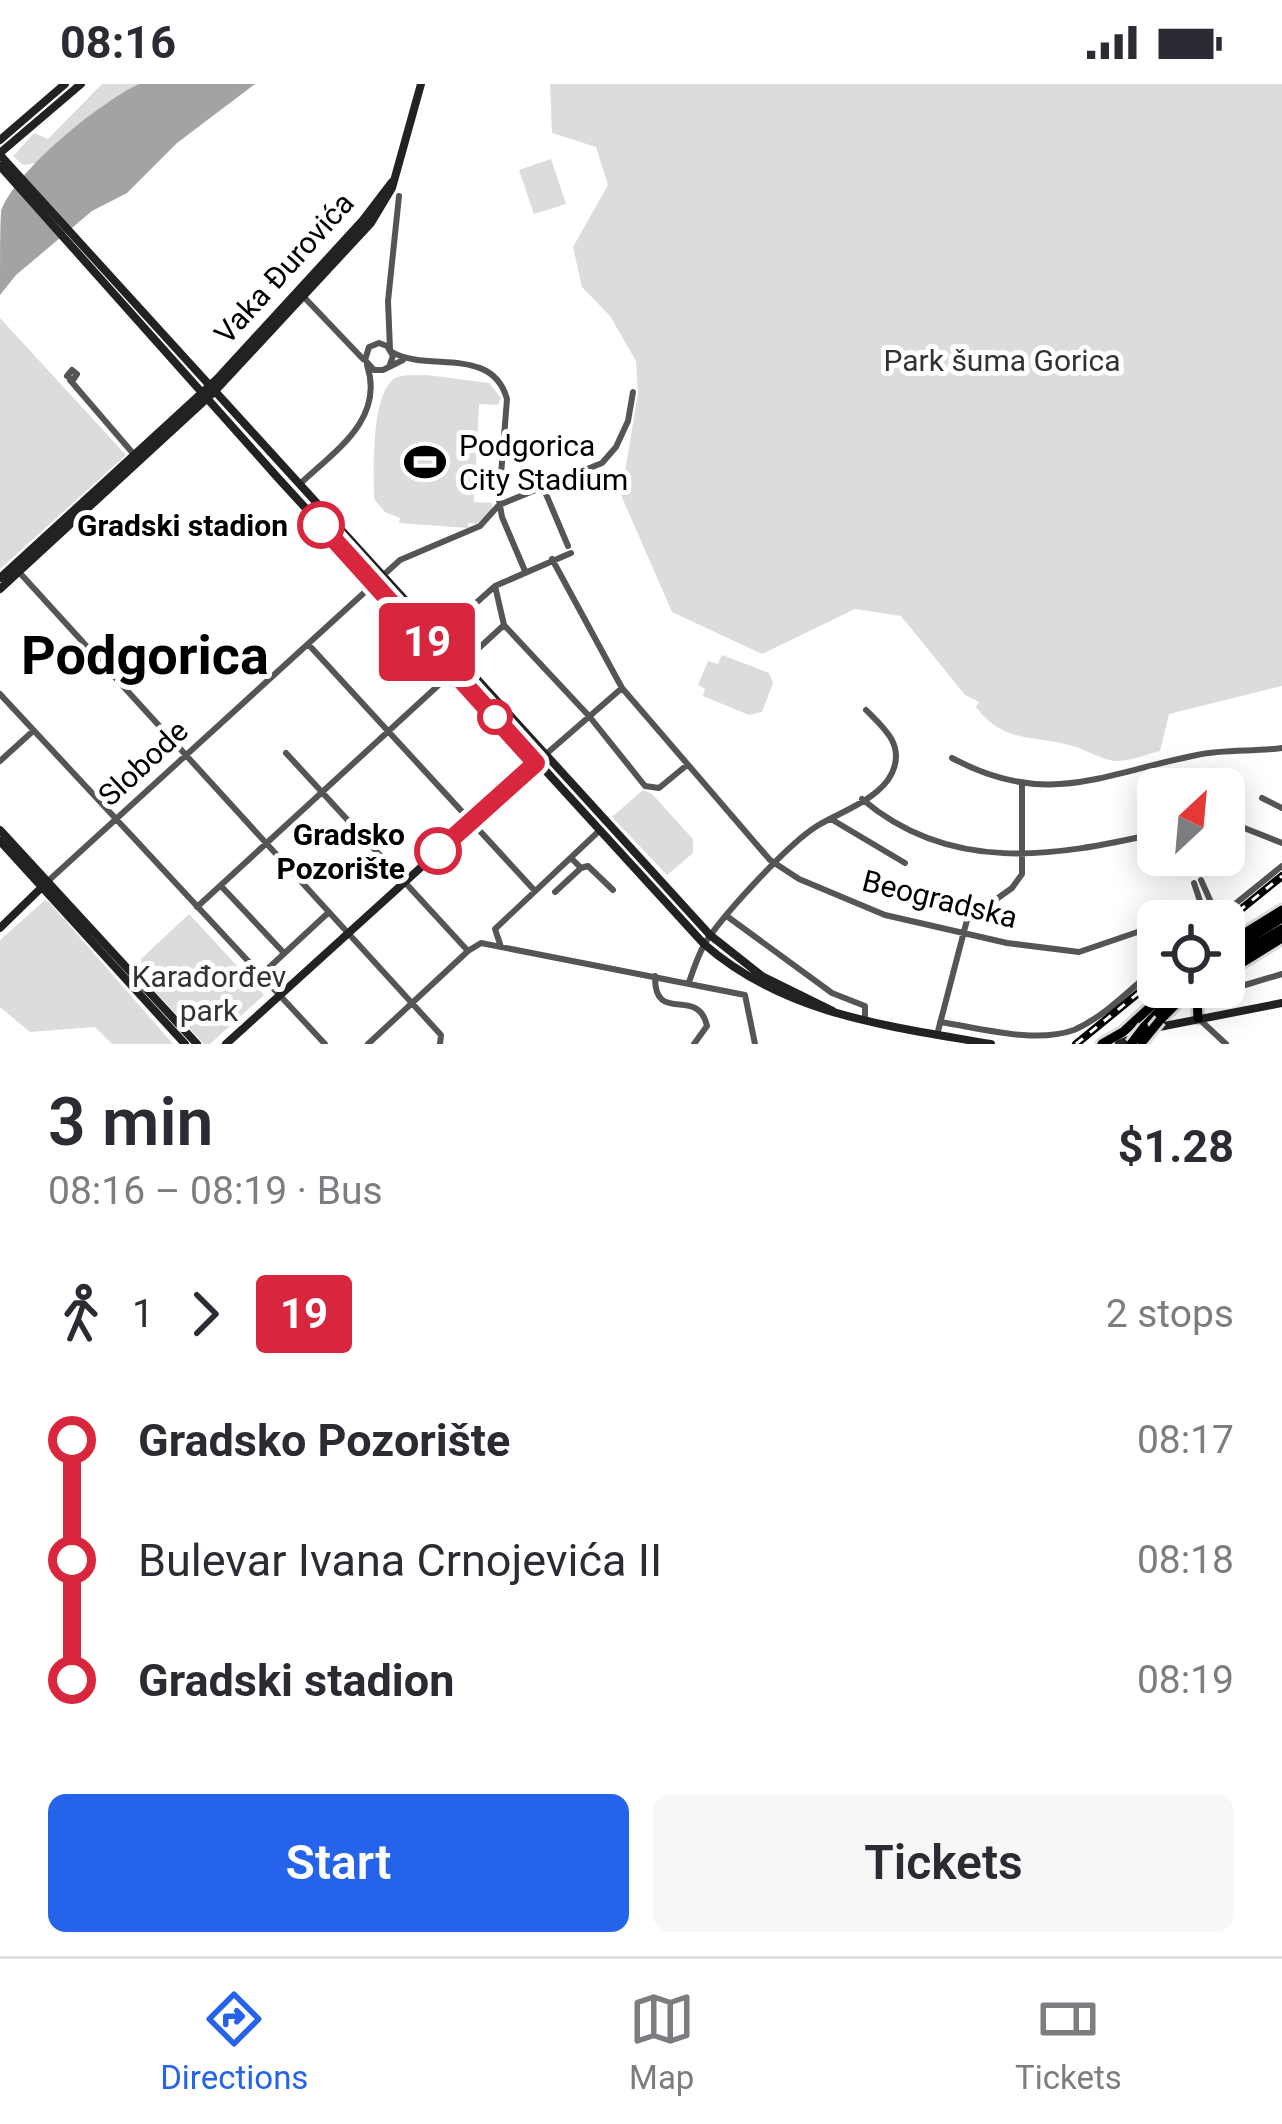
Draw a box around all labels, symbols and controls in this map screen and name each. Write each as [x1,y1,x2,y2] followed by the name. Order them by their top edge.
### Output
[60,16,176,69] text: 08:16
[207,185,361,351] street label: Vaka Đurovića
[883,343,1121,378] park label: Park šuma Gorica
[459,428,628,497] place label: Podgorica City Stadium
[402,439,448,485] sports icon: Podgorica City Stadium
[299,503,343,547] marker: Gradski stadion
[77,508,288,543] place label: Gradski stadion
[373,603,481,681] line badge: 19
[403,617,451,666] text: 19
[21,624,269,687] district label: Podgorica
[479,701,511,733] unlabelled marker
[91,713,195,813] street label: Slobode
[1137,768,1245,876] north arrow
[1137,768,1245,1008] map controls
[277,817,405,886] place label: Gradsko Pozorište
[416,829,460,873] marker: Gradsko Pozorište
[859,863,1021,935] street label: Beogradska
[1137,900,1245,1008] button: locate
[132,959,286,1028] park label: Karađorđev park
[48,1084,213,1161] text: 3 min
[1118,1120,1234,1173] text: $1.28
[48,1168,383,1214] text: 08:16 – 08:19 · Bus
[48,1281,114,1347] icon: walk
[172,1281,238,1347] icon: forward
[280,1289,328,1338] text: 19
[132,1291,154,1337] text: 1
[1106,1291,1234,1337] text: 2 stops
[138,1414,510,1467] text: Gradsko Pozorište
[1137,1417,1234,1463] text: 08:17
[138,1534,662,1587] text: Bulevar Ivana Crnojevića II
[1137,1537,1234,1583] text: 08:18
[138,1654,454,1707] text: Gradski stadion
[1137,1657,1234,1703] text: 08:19
[48,1794,629,1932] button: Start
[653,1794,1234,1932] button: Tickets
[160,1986,308,2097] tab: Directions
[629,1986,695,2097] tab: Map
[1015,1986,1122,2097] tab: Tickets

